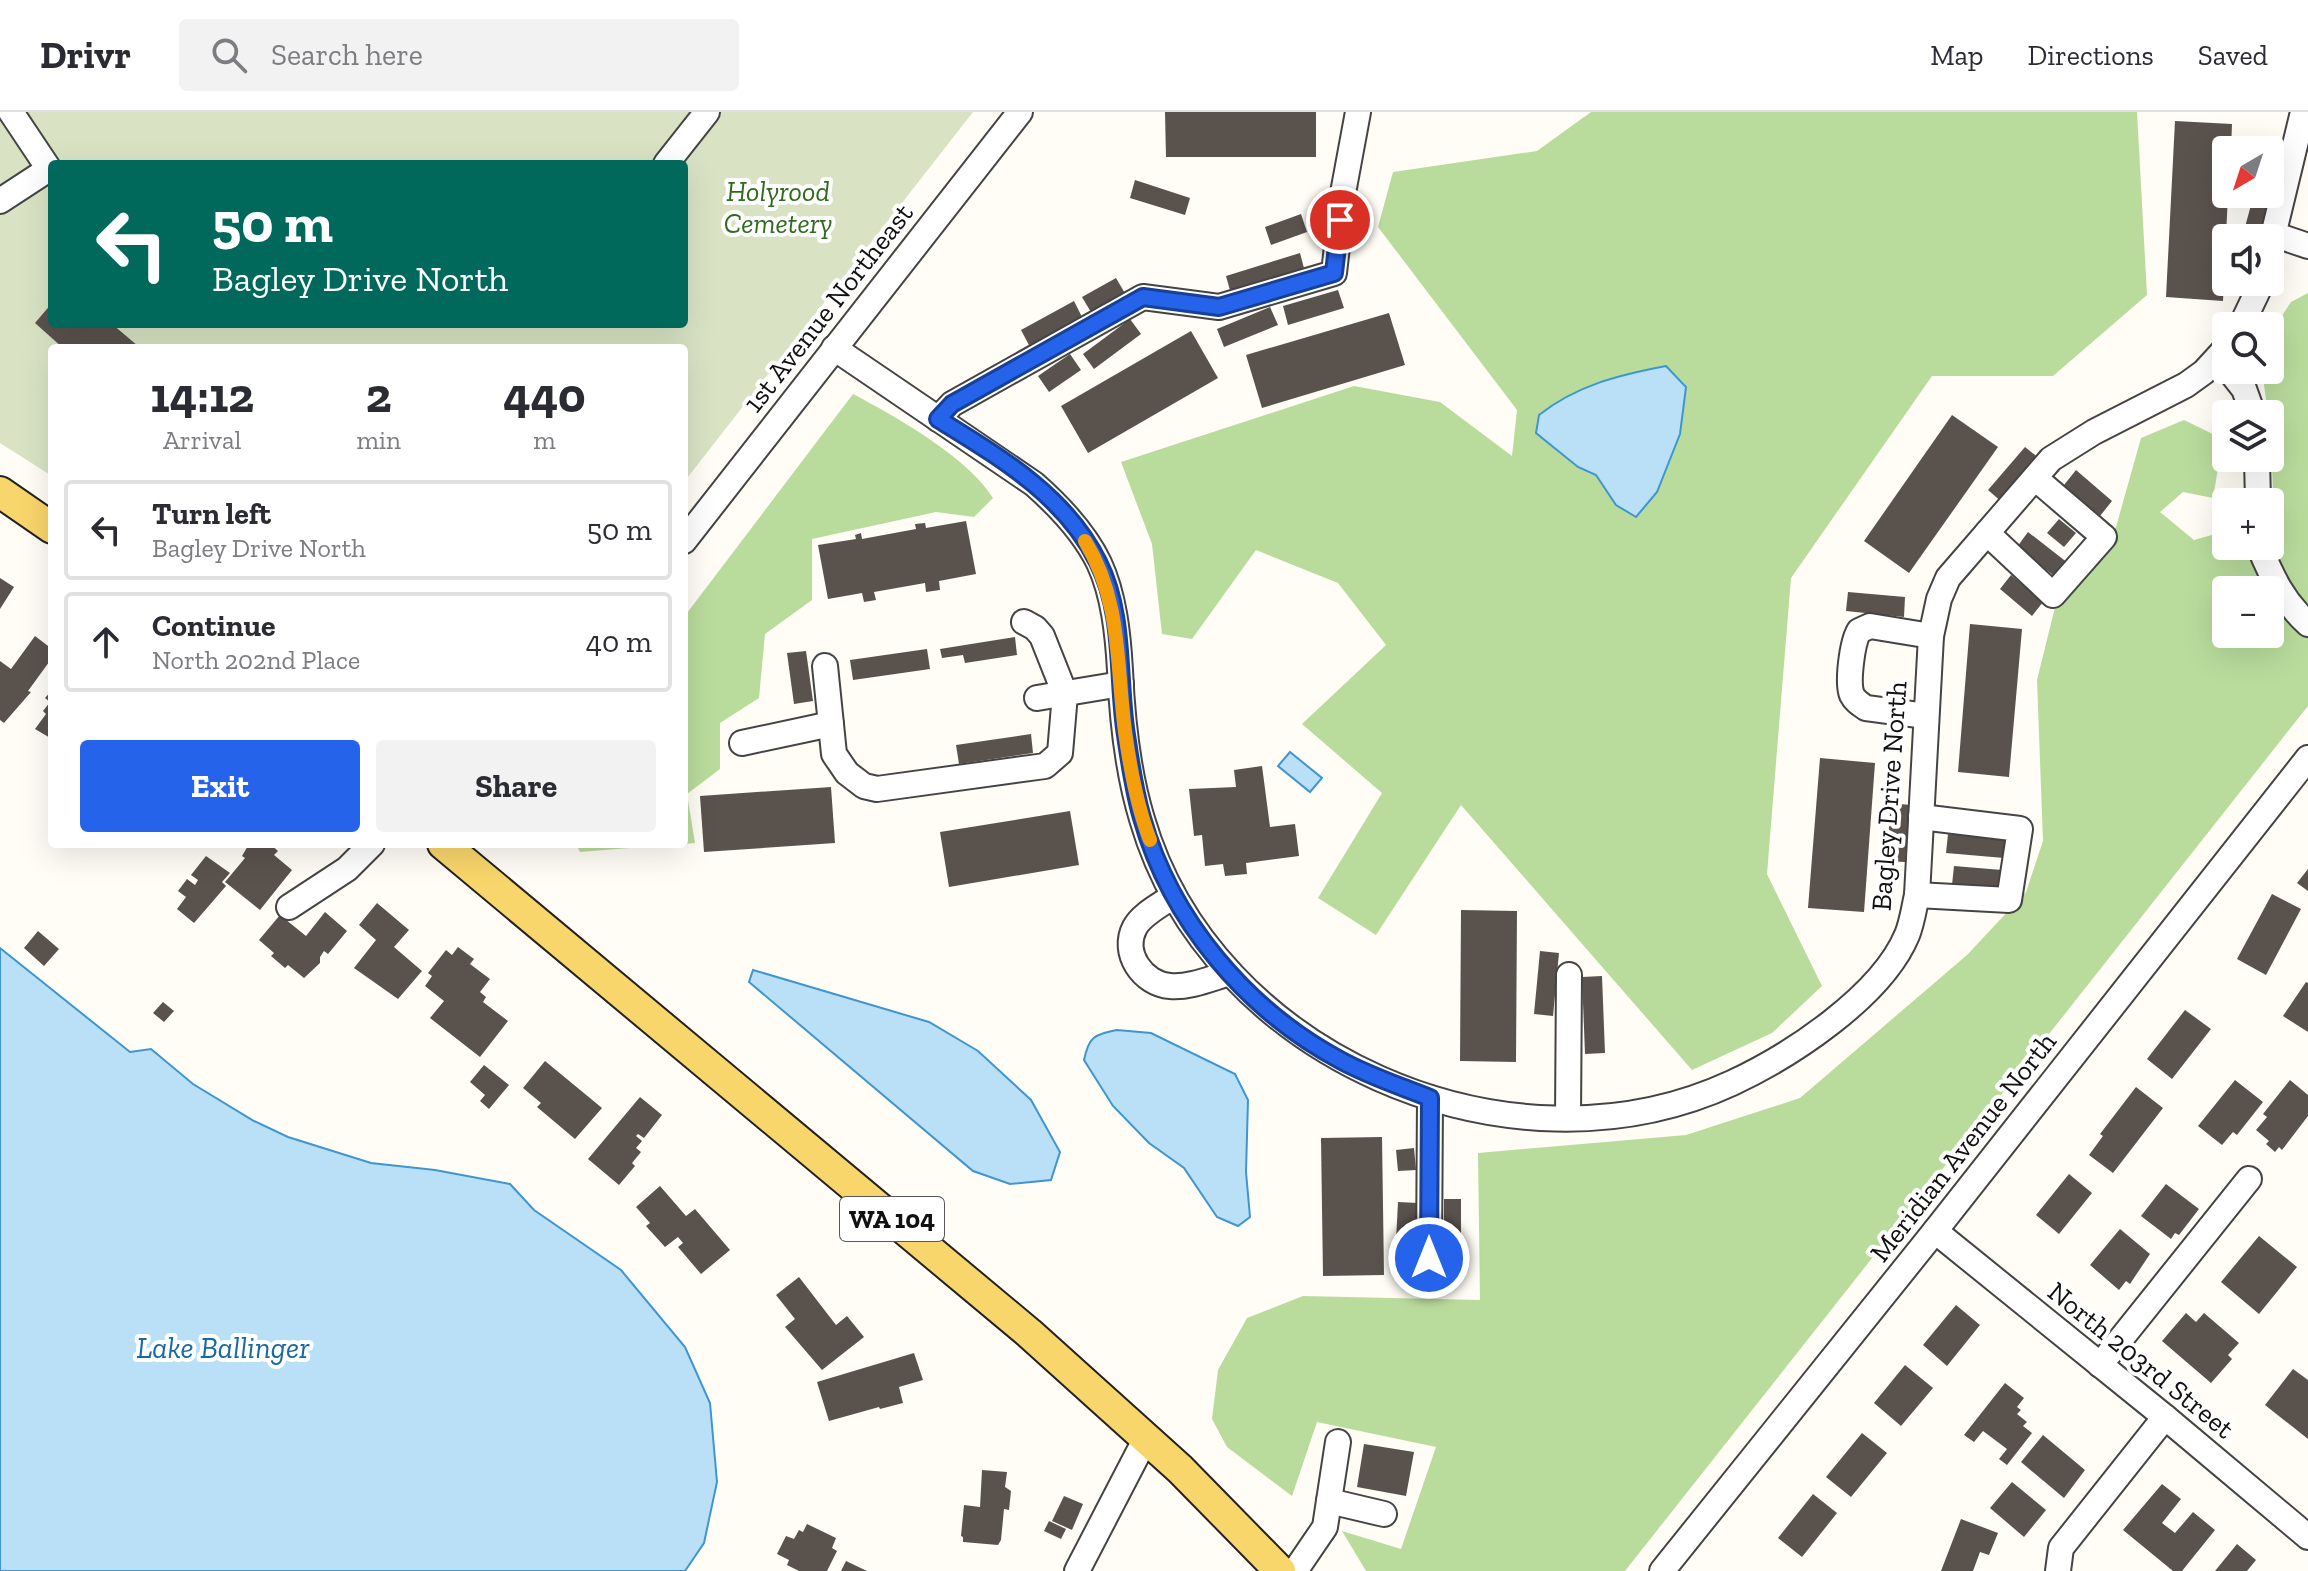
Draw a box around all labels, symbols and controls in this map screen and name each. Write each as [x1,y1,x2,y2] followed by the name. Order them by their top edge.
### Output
[179,19,739,91] search box
[40,32,131,78] text: Drivr
[207,33,251,77] icon: search
[271,37,423,73] text: Search here
[1930,39,1983,72] text: Map
[2027,39,2154,72] text: Directions
[2198,39,2268,72] text: Saved
[2212,136,2284,208] north arrow
[2212,136,2284,648] map controls
[724,175,832,240] park label: Holyrood Cemetery
[1306,186,1374,254] pin
[212,189,333,256] text: 50 m
[80,192,184,296] icon: left
[736,197,920,419] street label: 1st Avenue Northeast
[1318,198,1362,242] icon: arrive
[2212,224,2284,296] button: sound
[212,257,508,300] text: Bagley Drive North
[2212,312,2284,384] button: search
[150,367,254,424] text: 14:12
[366,367,392,424] text: 2
[503,367,586,424] text: 440
[2212,400,2284,472] button: layers
[163,424,241,456] text: Arrival
[356,424,401,456] text: min
[533,424,556,456] text: m
[2212,488,2284,560] button: +
[152,496,271,532] text: Turn left
[84,508,128,552] icon: left
[587,512,652,548] text: 50 m
[152,532,366,564] text: Bagley Drive North
[2212,576,2284,648] button: −
[152,608,276,644] text: Continue
[84,620,128,664] icon: ahead
[586,624,652,660] text: 40 m
[152,644,360,676] text: North 202nd Place
[1865,680,1914,912] street label: Bagley Drive North
[80,740,360,832] button: Exit
[376,740,656,832] button: Share
[1863,1025,2063,1268] street label: Meridian Avenue North
[840,1197,944,1241] road number: WA 104
[1387,1216,1471,1300] position arrow
[2041,1275,2241,1446] street label: North 203rd Street
[137,1330,310,1366] water label: Lake Ballinger

